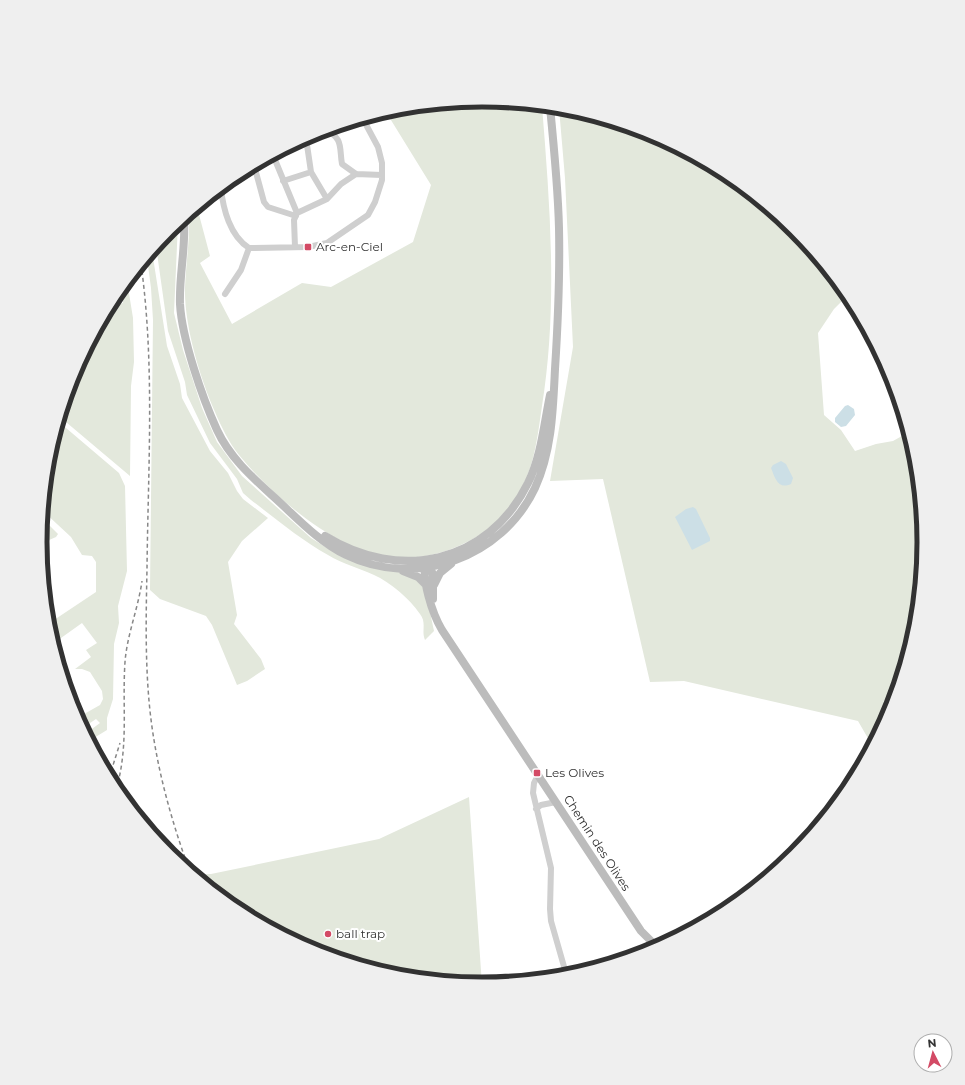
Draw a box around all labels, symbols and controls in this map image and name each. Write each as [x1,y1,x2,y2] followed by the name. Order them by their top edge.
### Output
[316,239,383,254] place label: Arc-en-Ciel
[303,242,313,252] marker: Arc-en-Ciel
[545,765,604,780] place label: Les Olives
[532,768,542,778] marker: Les Olives
[561,792,634,894] street label: Chemin des Olives
[336,926,385,941] place label: ball trap
[323,929,333,939] marker: ball trap
[913,1033,953,1073] north arrow
[927,1036,937,1050] text: N

